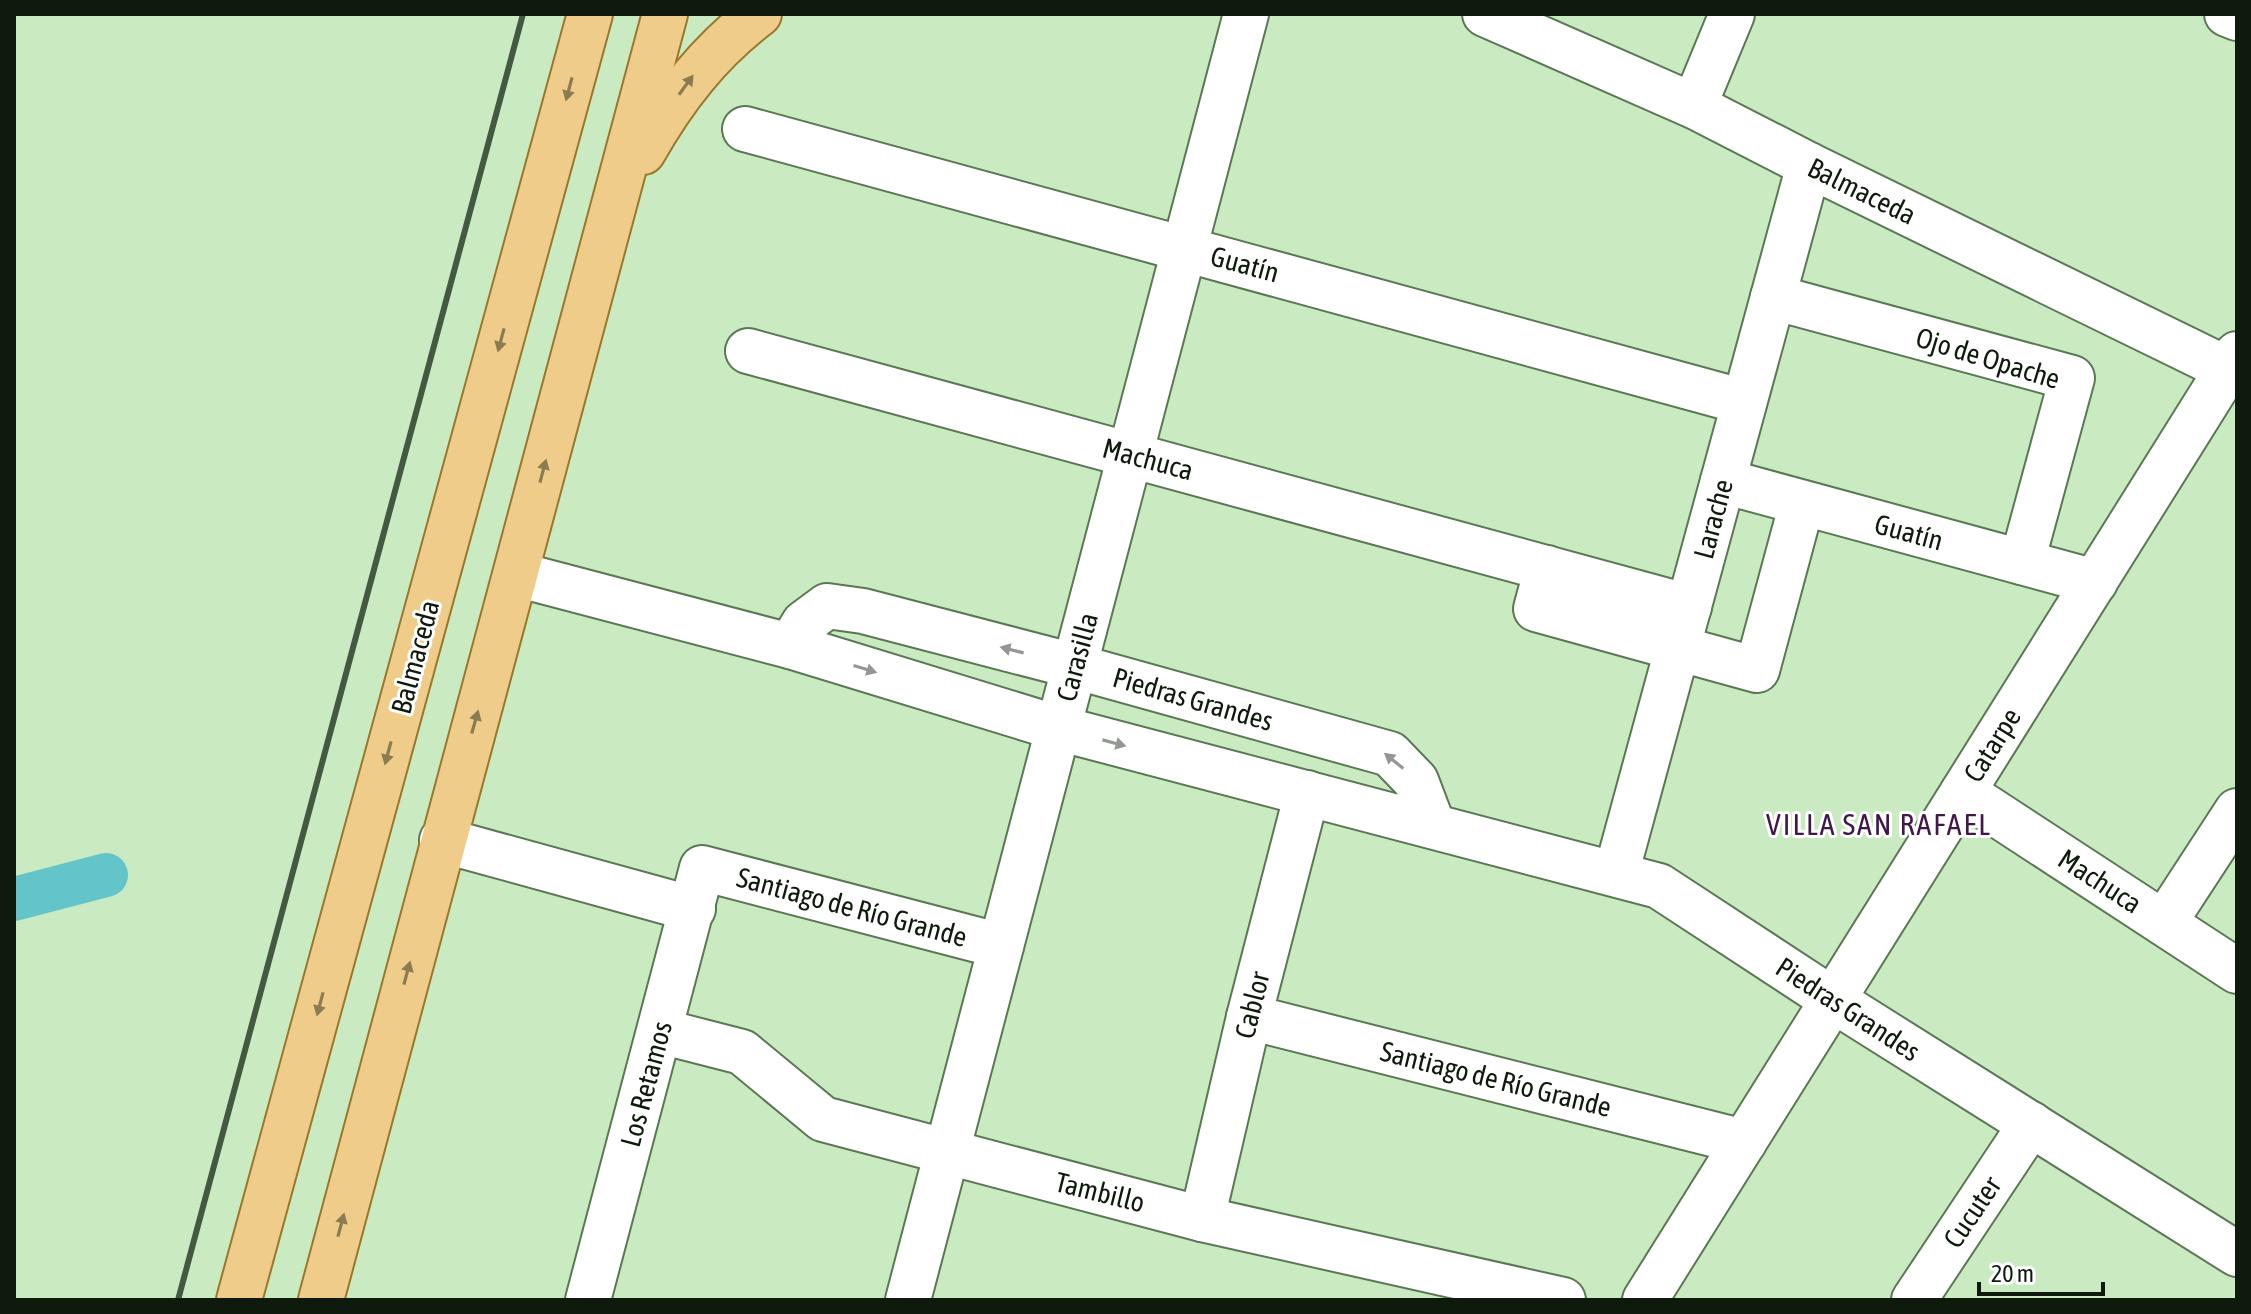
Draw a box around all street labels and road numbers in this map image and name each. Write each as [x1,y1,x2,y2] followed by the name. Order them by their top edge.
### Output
[1803,151,1921,231] street label: Balmaceda
[1207,240,1283,288] street label: Guatín
[1912,321,2064,395] street label: Ojo de Opache
[1099,432,1197,486] street label: Machuca
[1687,476,1739,562] street label: Larache
[1871,508,1947,556] street label: Guatín
[385,597,445,717] street label: Balmaceda
[1050,609,1104,705] street label: Carasilla
[1109,661,1277,737] street label: Piedras Grandes
[1957,702,2027,788] street label: Catarpe
[2052,842,2148,920] street label: Machuca
[734,861,970,953] street label: Santiago de Río Grande
[1770,951,1926,1067] street label: Piedras Grandes
[1228,968,1276,1042] street label: Cablor
[614,1018,678,1150] street label: Los Retamos
[1377,1035,1615,1123] street label: Santiago de Río Grande
[1052,1165,1148,1219] street label: Tambillo
[1937,1170,2008,1254] street label: Cucuter

